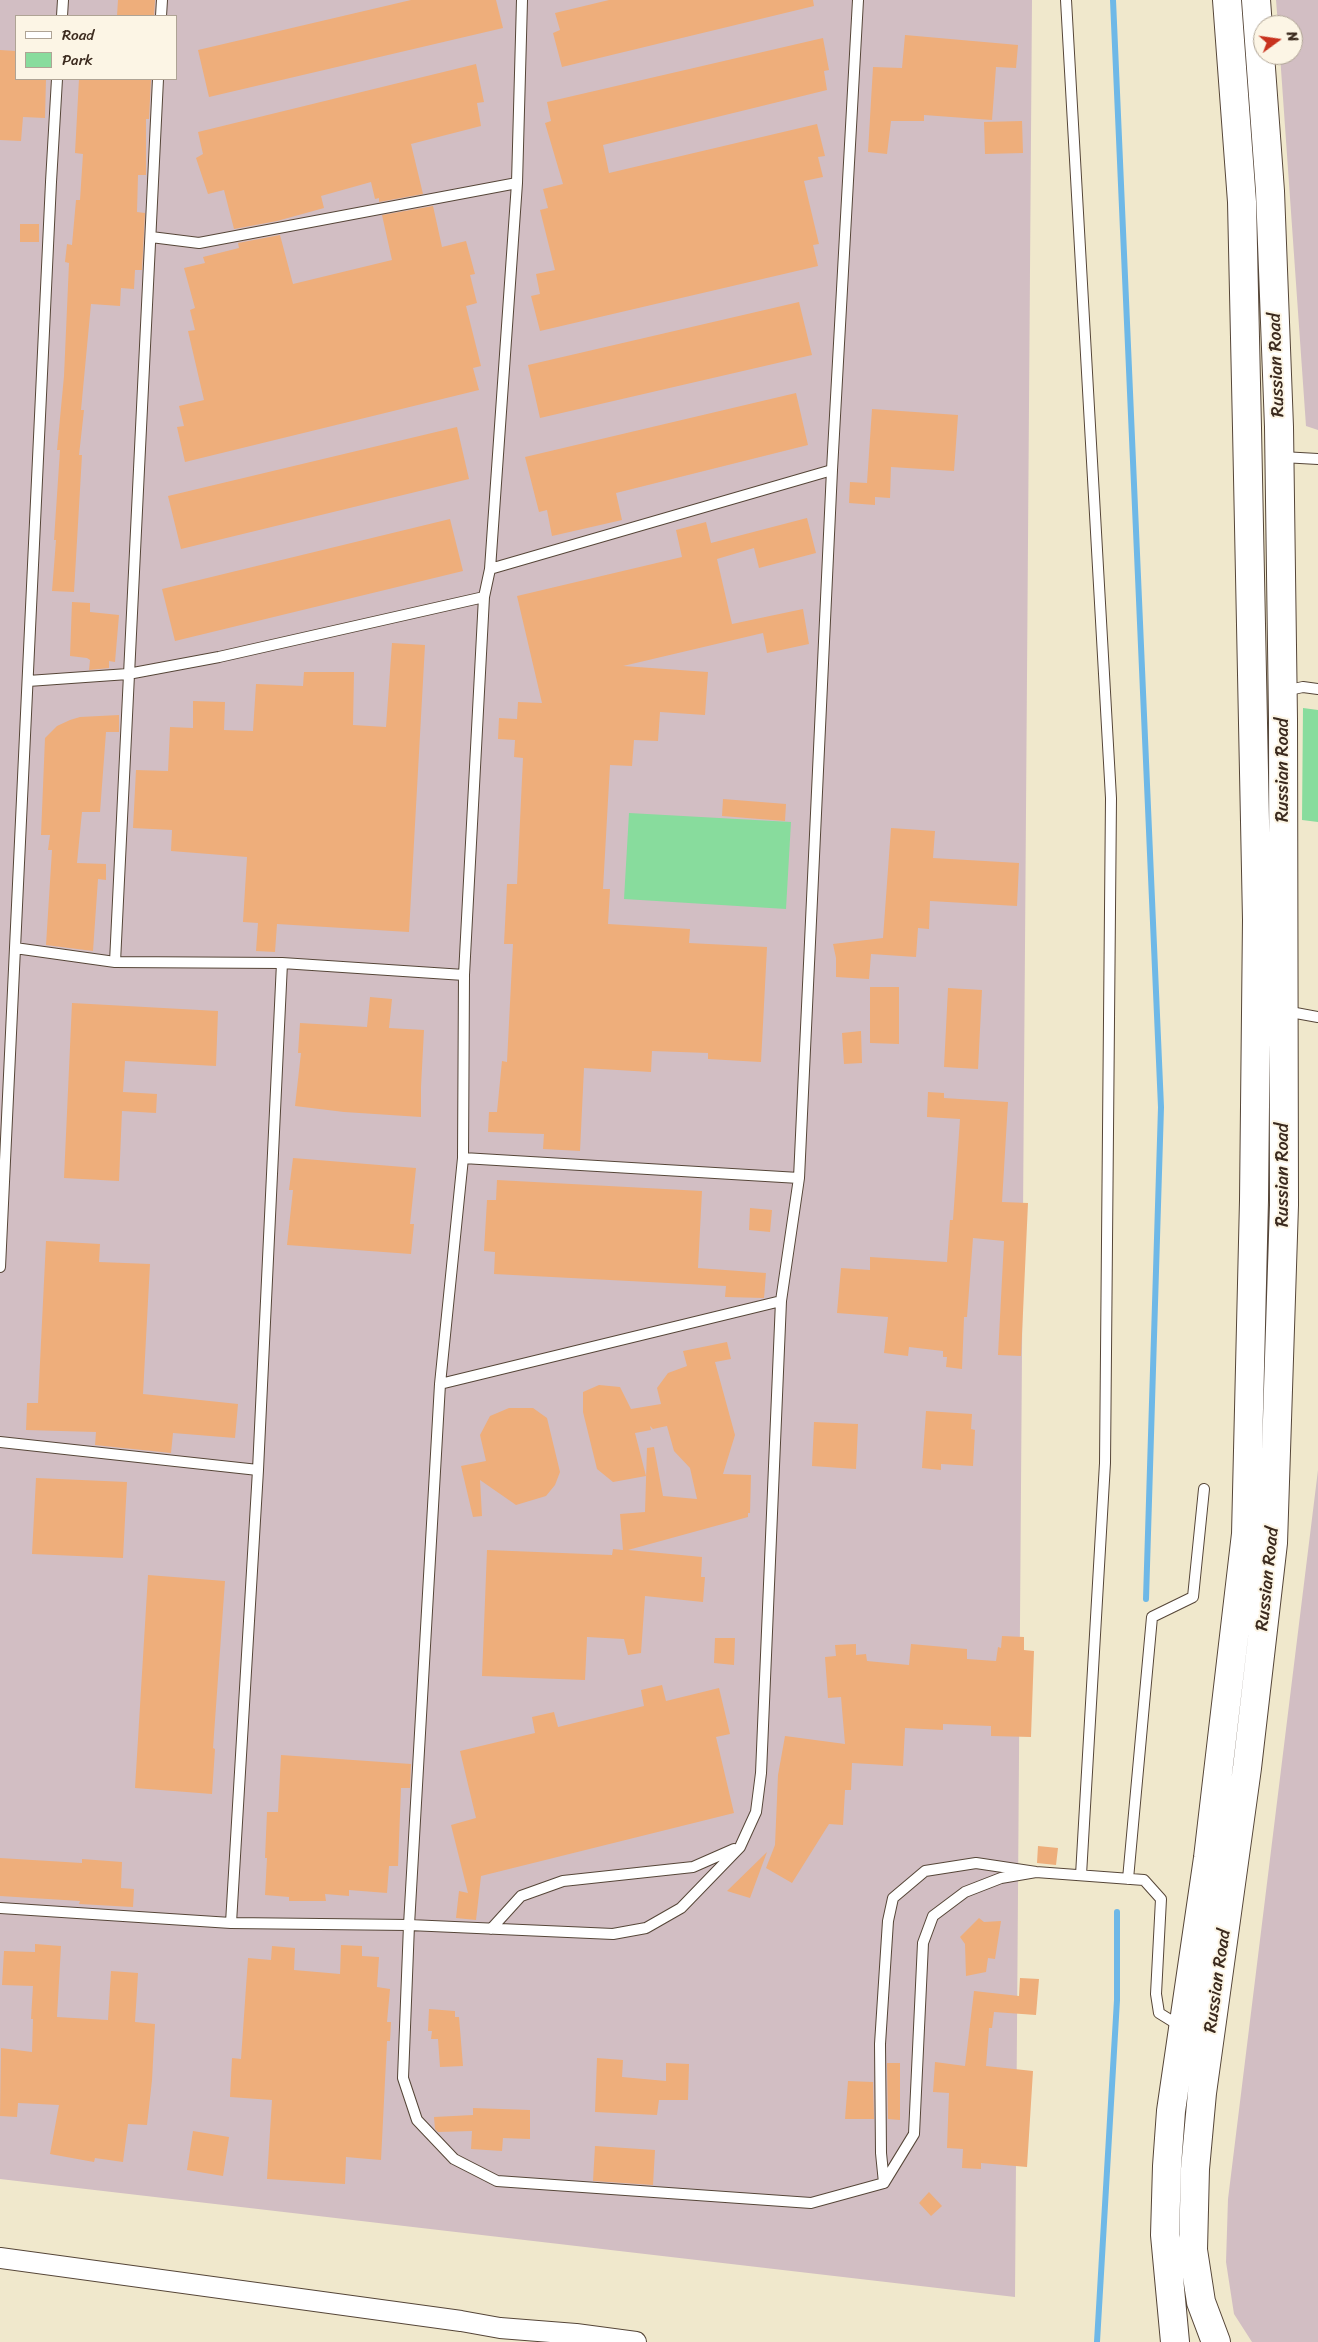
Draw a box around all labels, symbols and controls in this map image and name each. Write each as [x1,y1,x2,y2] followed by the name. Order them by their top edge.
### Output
[15,15,178,80] legend
[1253,15,1303,65] north arrow
[62,22,94,48] text: Road
[1279,29,1305,44] text: N
[62,47,93,73] text: Park
[1264,313,1290,417] street label: Russian Road
[1272,718,1294,822] street label: Russian Road
[1272,1123,1294,1227] street label: Russian Road
[1252,1526,1284,1632] street label: Russian Road
[1200,1928,1236,2034] street label: Russian Road

